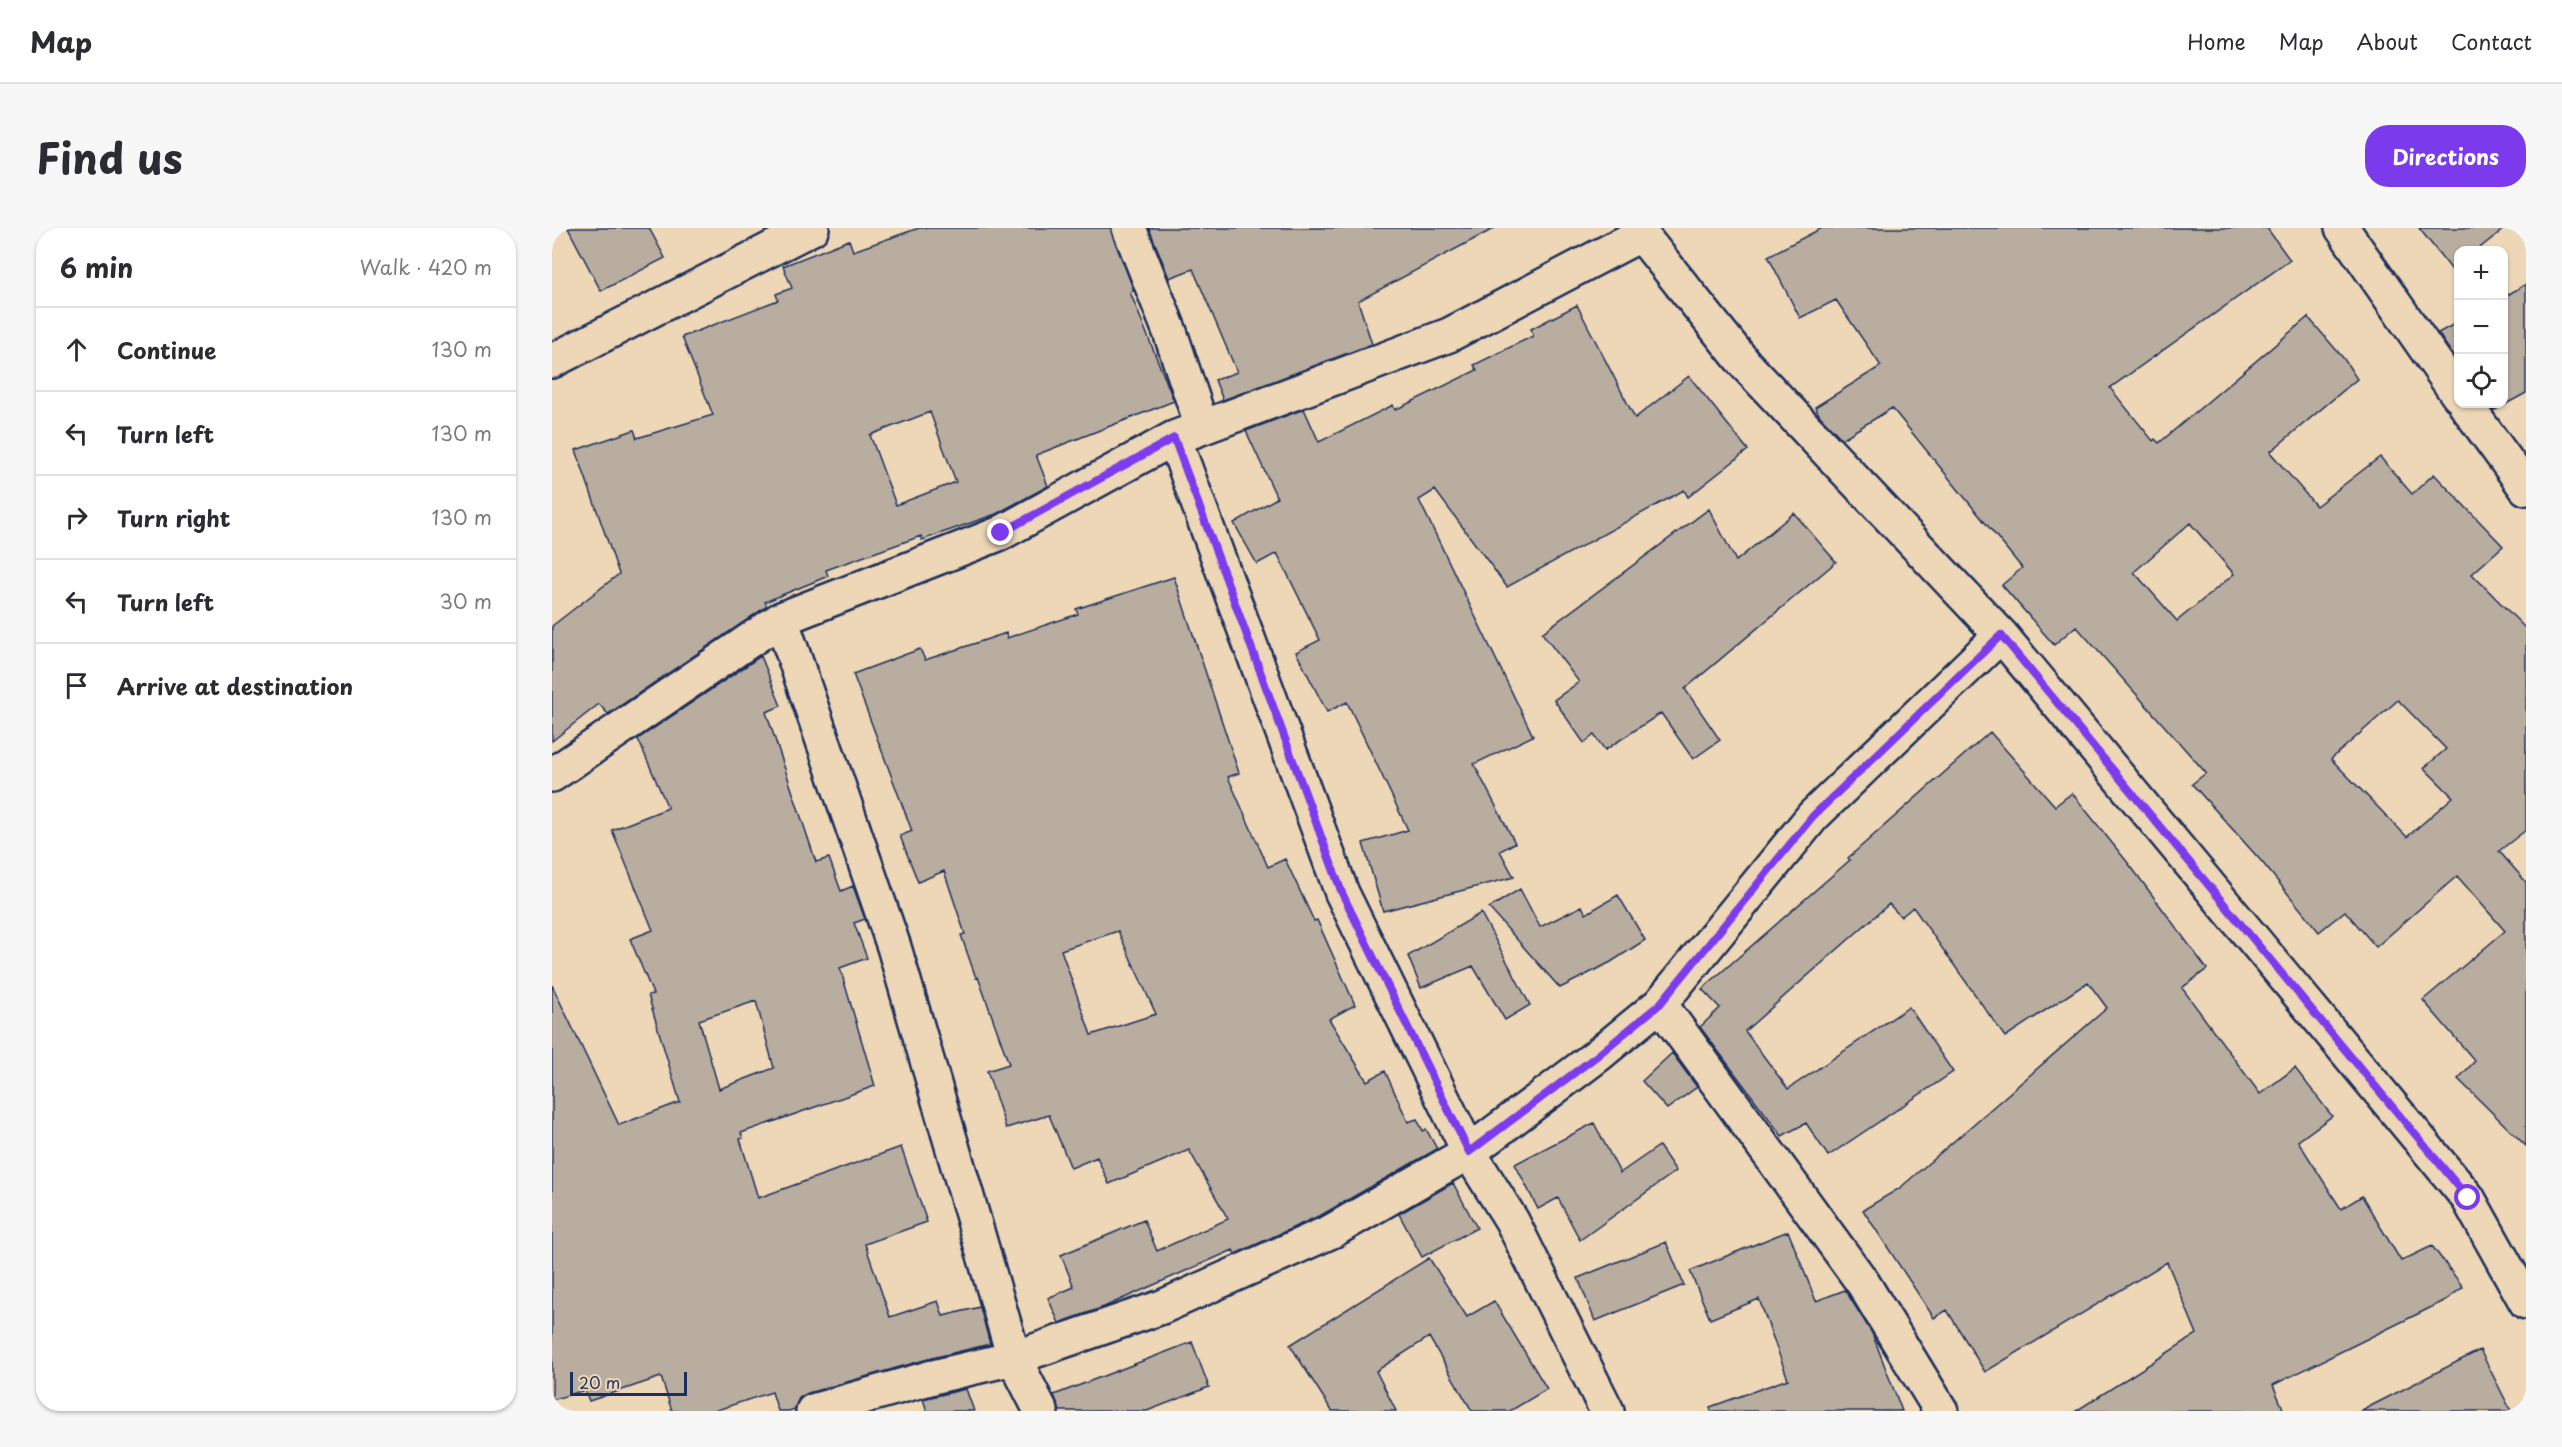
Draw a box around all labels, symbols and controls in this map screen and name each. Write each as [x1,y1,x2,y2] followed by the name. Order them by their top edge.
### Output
[30,20,92,63] text: Map
[2187,25,2246,57] text: Home
[2279,25,2324,57] text: Map
[2357,25,2418,57] text: About
[2451,25,2532,57] text: Contact
[36,125,183,188] text: Find us
[2365,125,2526,187] button: Directions
[2454,246,2508,408] map controls
[2454,246,2508,300] button: +
[60,248,133,287] text: 6 min
[360,252,492,282] text: Walk · 420 m
[2454,300,2508,354] button: −
[60,333,93,366] icon: ahead
[117,333,216,366] text: Continue
[432,334,492,364] text: 130 m
[2454,354,2508,408] button: locate
[60,417,93,450] icon: left
[117,417,214,450] text: Turn left
[432,418,492,448] text: 130 m
[60,501,93,534] icon: right
[117,501,230,534] text: Turn right
[432,502,492,532] text: 130 m
[987,519,1013,545] route end
[60,585,93,618] icon: left
[117,585,214,618] text: Turn left
[439,586,492,616] text: 30 m
[60,669,93,702] icon: arrive
[117,669,353,702] text: Arrive at destination
[2454,1184,2480,1210] route start
[570,1369,687,1396] scale bar
[579,1370,620,1394] text: 20 m

